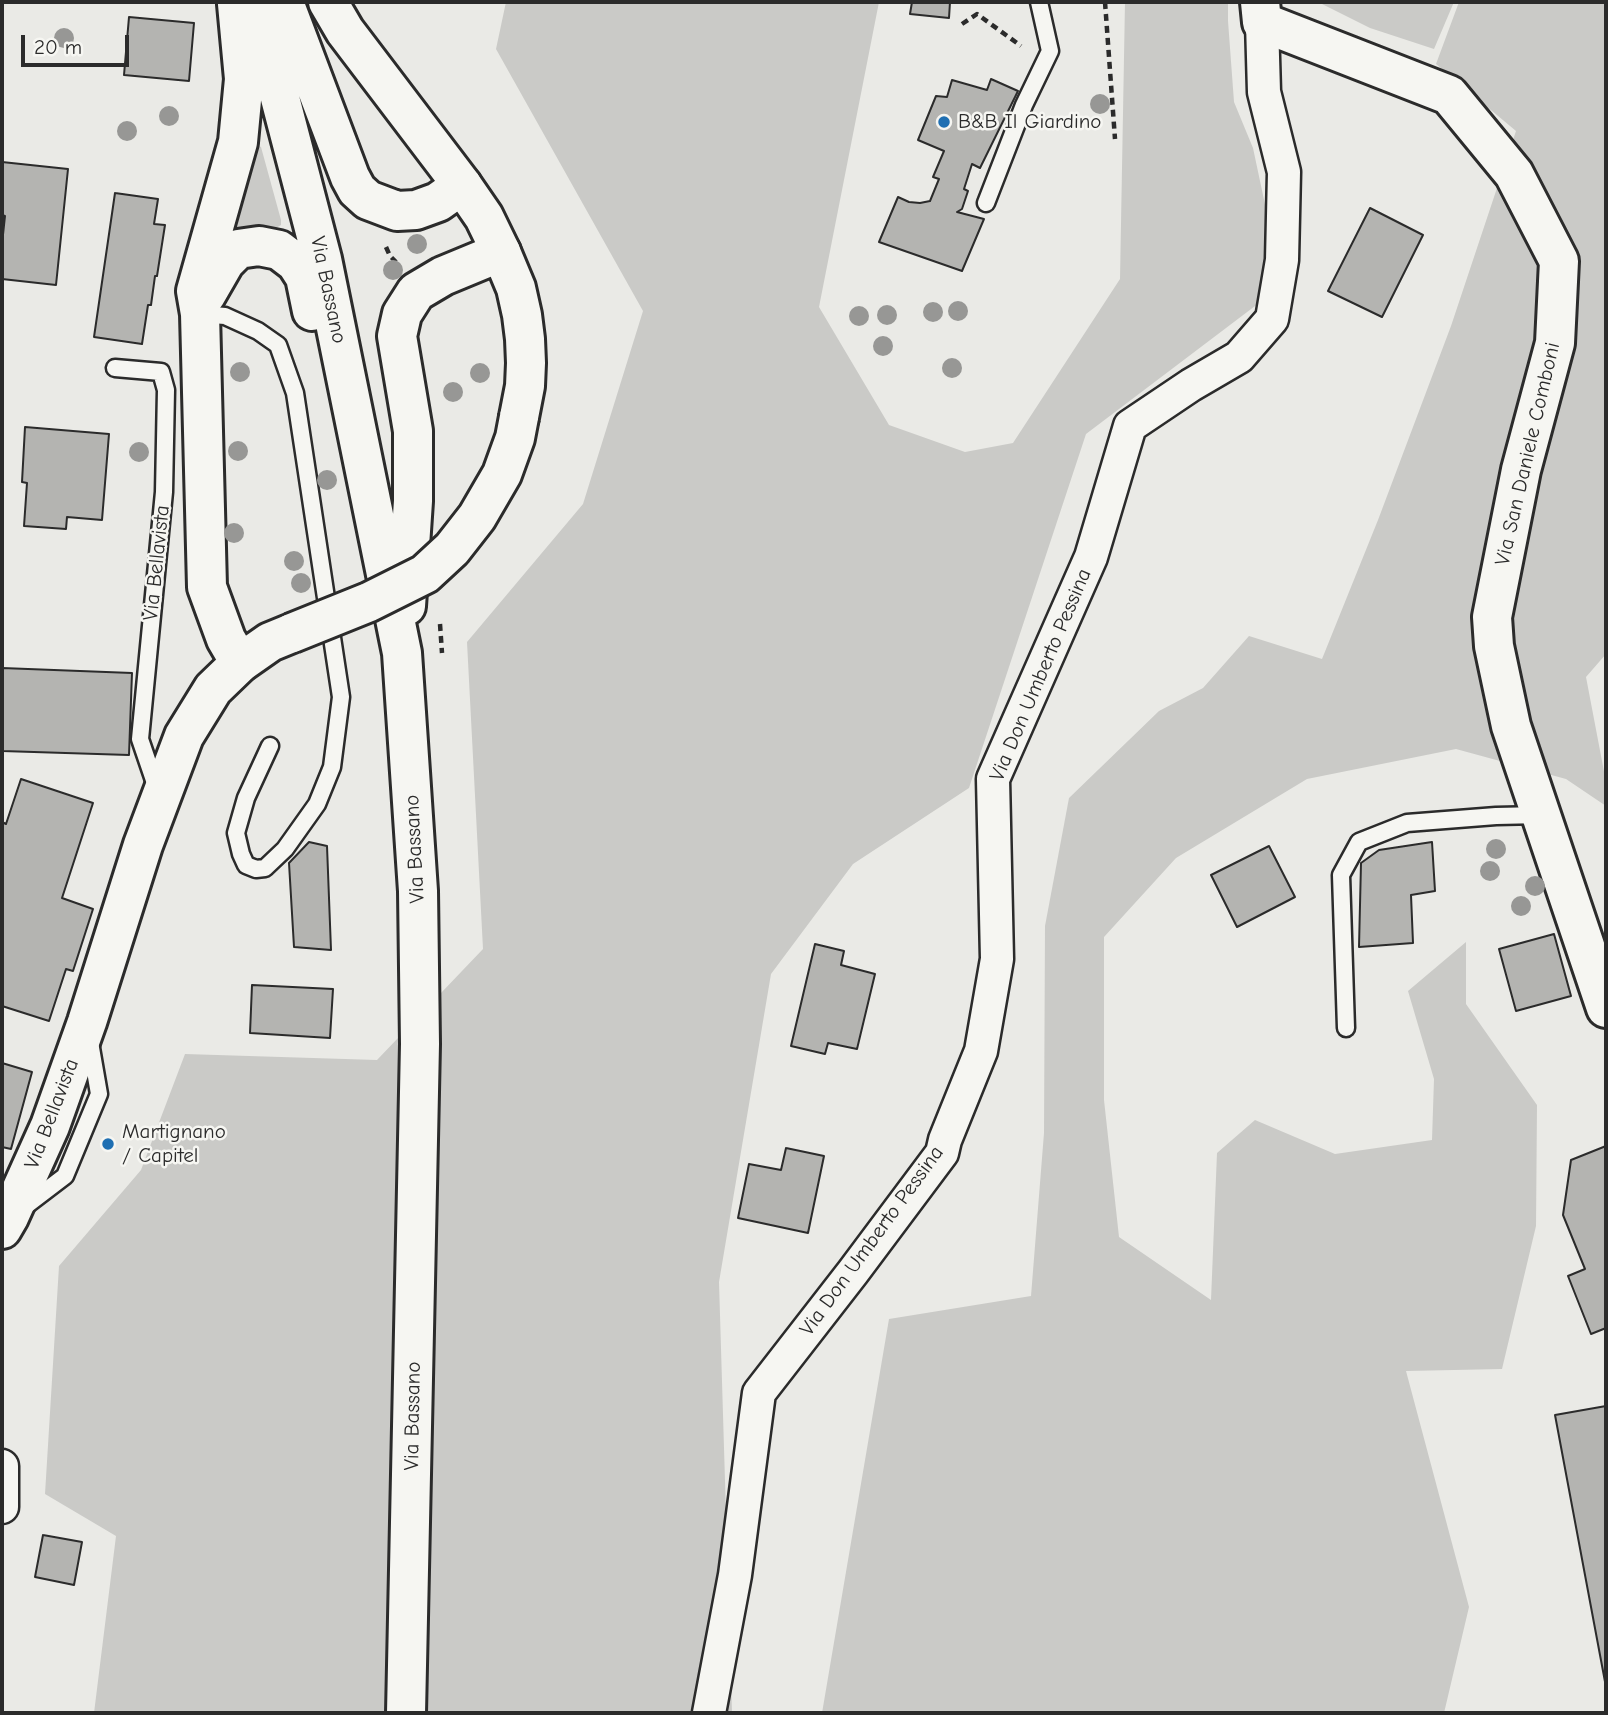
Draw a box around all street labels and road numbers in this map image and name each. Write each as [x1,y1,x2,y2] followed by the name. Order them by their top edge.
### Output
[304,234,352,346] street label: Via Bassano
[1490,340,1566,568] street label: Via San Daniele Comboni
[138,504,176,622] street label: Via Bellavista
[985,565,1097,785] street label: Via Don Umberto Pessina
[400,794,430,904] street label: Via Bassano
[19,1055,85,1173] street label: Via Bellavista
[795,1141,949,1341] street label: Via Don Umberto Pessina
[399,1361,427,1471] street label: Via Bassano

